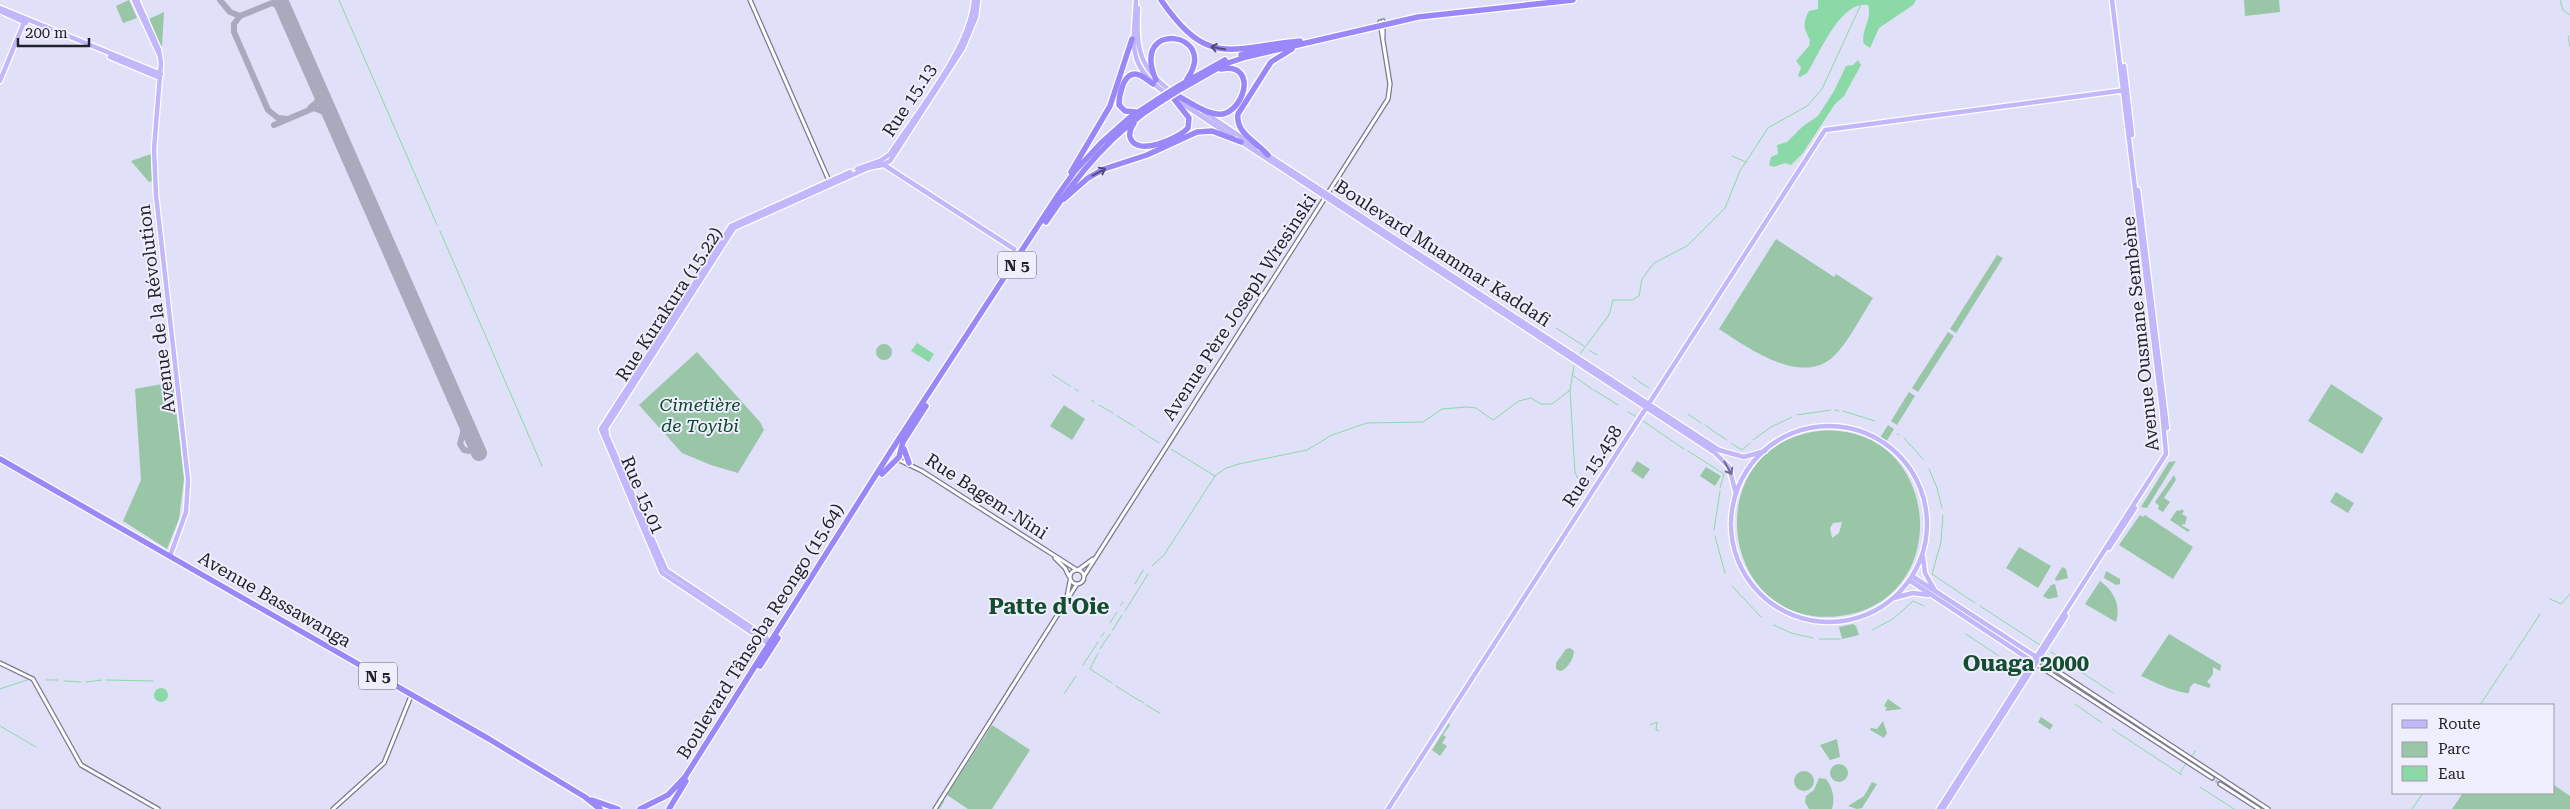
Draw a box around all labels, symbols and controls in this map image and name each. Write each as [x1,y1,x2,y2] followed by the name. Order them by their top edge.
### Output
[18,15,89,47] scale bar
[25,24,68,42] text: 200 m
[1210,43,1226,52] one-way arrow
[878,60,940,140] street label: Rue 15.13
[1091,167,1106,177] one-way arrow
[1331,175,1555,331] street label: Boulevard Muammar Kaddafi
[1158,190,1320,424] street label: Avenue Père Joseph Wresinski
[133,203,179,414] street label: Avenue de la Révolution
[2117,215,2163,452] street label: Avenue Ousmane Sembène
[611,223,727,385] street label: Rue Kurakura (15.22)
[998,252,1036,278] road number: N 5
[660,394,740,436] park label: Cimetière de Toyibi
[1558,421,1626,511] street label: Rue 15.458
[922,449,1052,543] street label: Rue Bagem-Nini
[617,453,669,537] street label: Rue 15.01
[1723,460,1733,474] one-way arrow
[672,499,848,763] street label: Boulevard Tânsoba Reongo (15.64)
[195,547,355,651] street label: Avenue Bassawanga
[988,594,1110,619] district label: Patte d'Oie
[1963,651,2089,676] district label: Ouaga 2000
[359,662,397,689] road number: N 5
[2392,704,2555,794] legend
[2438,715,2480,733] text: Route
[2438,740,2470,758] text: Parc
[2438,765,2466,783] text: Eau

